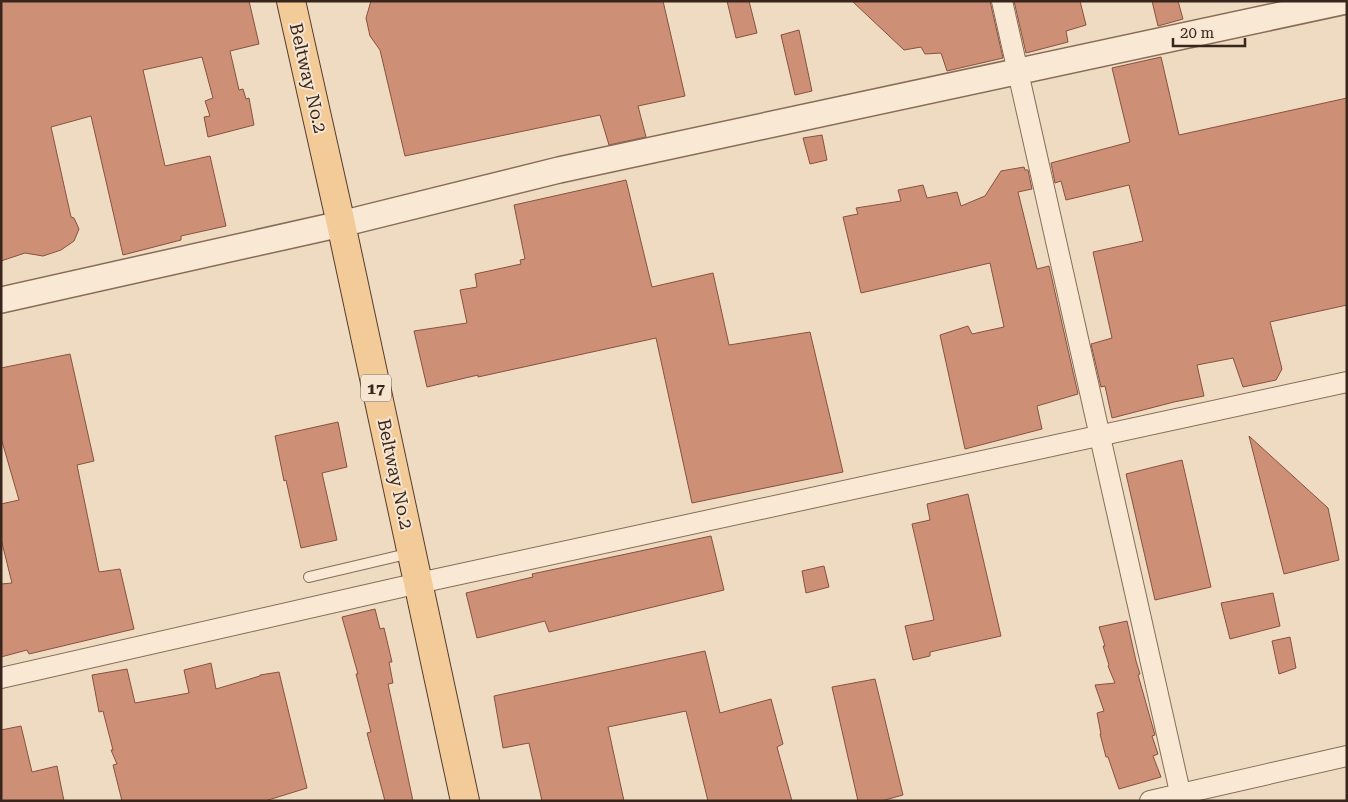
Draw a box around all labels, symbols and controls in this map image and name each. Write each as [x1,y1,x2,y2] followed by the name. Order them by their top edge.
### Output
[1173,15,1246,47] scale bar
[286,21,331,135] street label: Beltway No.2
[1180,24,1215,42] text: 20 m
[361,374,391,402] road number: 17
[374,417,417,531] street label: Beltway No.2

